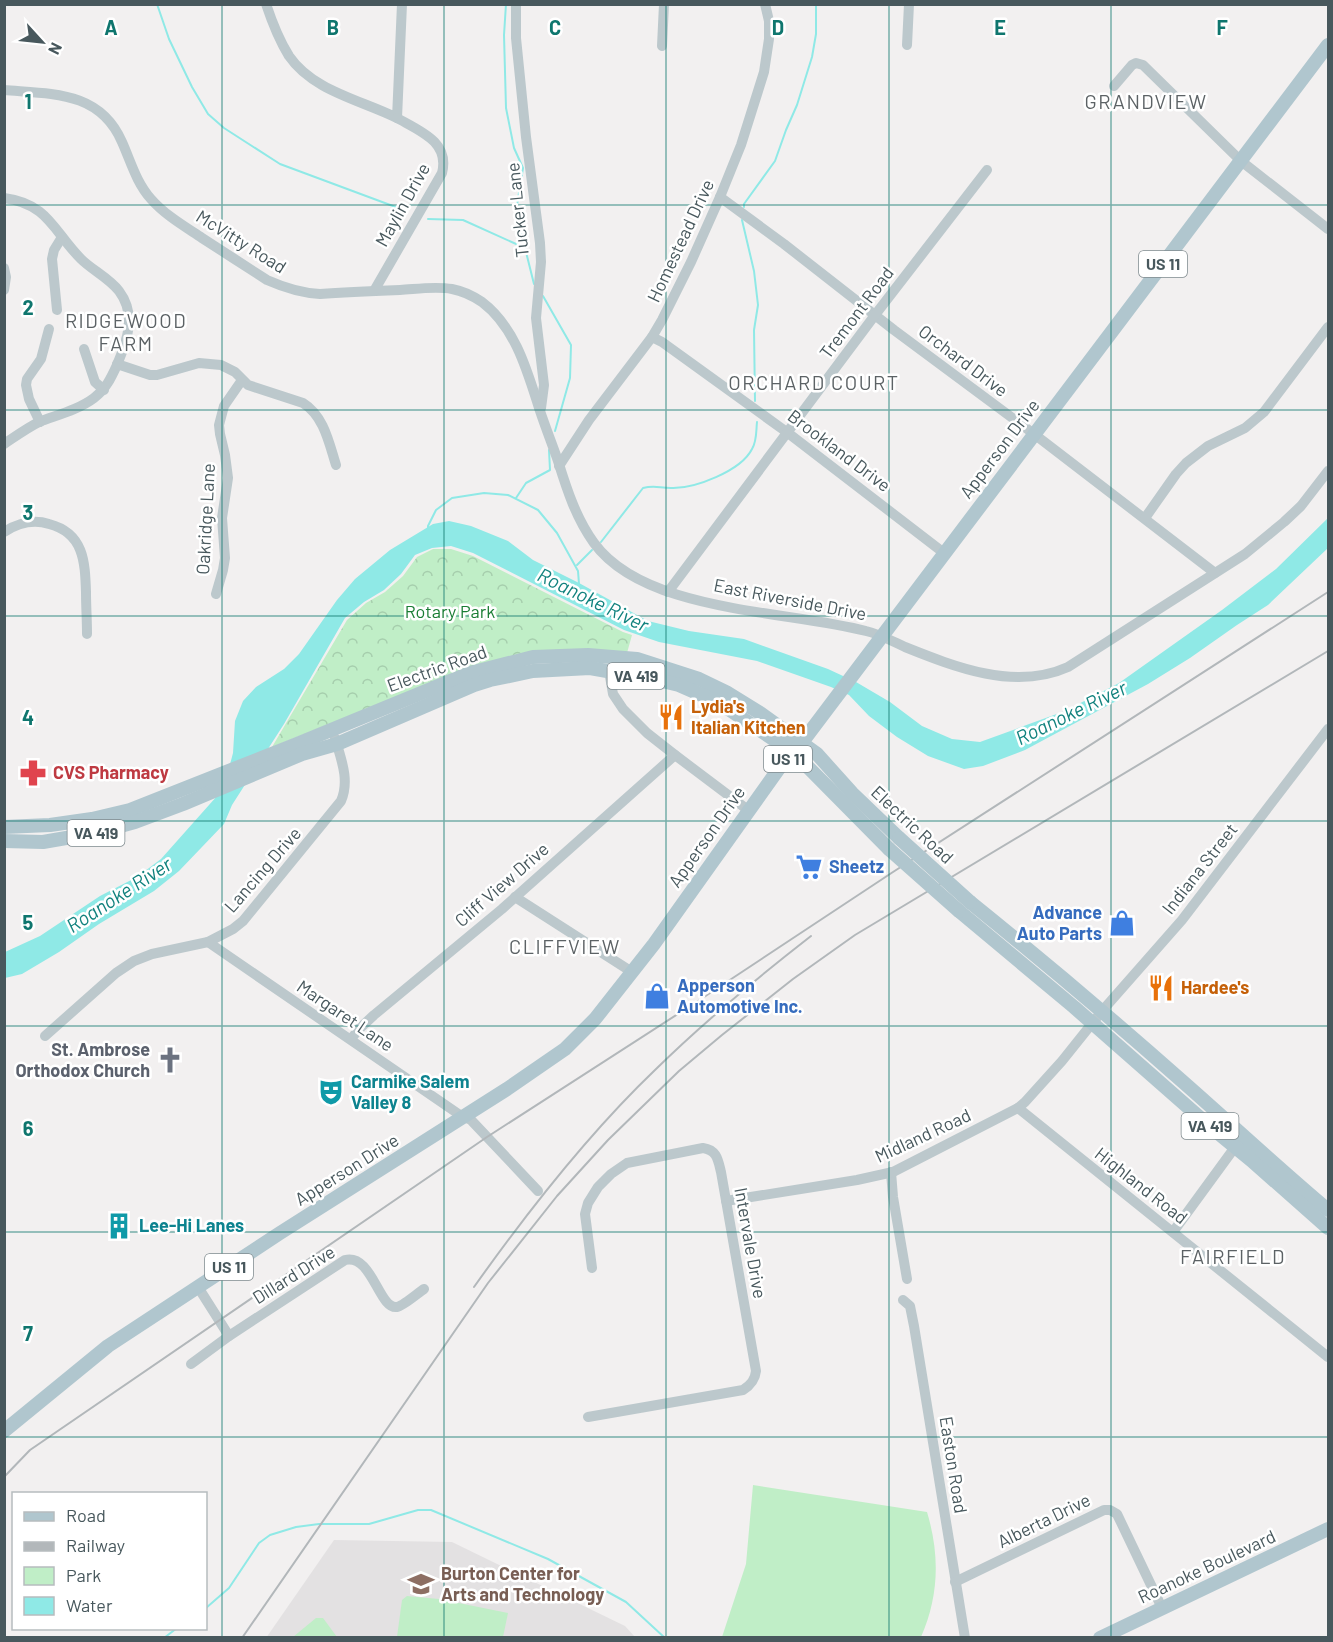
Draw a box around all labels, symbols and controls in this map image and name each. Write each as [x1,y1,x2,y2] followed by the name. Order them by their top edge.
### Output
[12,12,72,72] north arrow
[104,15,118,39] text: A
[327,15,339,39] text: B
[549,15,561,39] text: C
[772,15,784,39] text: D
[994,15,1006,39] text: E
[1216,15,1228,39] text: F
[45,40,67,58] text: N
[24,89,32,113] text: 1
[1085,89,1207,113] district label: GRANDVIEW
[370,159,434,250] street label: Maylin Drive
[501,161,533,259] street label: Tucker Lane
[642,176,718,305] street label: Homestead Drive
[192,205,291,278] street label: McVitty Road
[1139,251,1187,277] road number: US 11
[814,262,898,363] street label: Tremont Road
[22,295,34,319] text: 2
[65,308,187,355] district label: RIDGEWOOD FARM
[915,320,1013,401] street label: Orchard Drive
[728,370,900,394] district label: ORCHARD COURT
[955,394,1044,502] street label: Apperson Drive
[784,404,895,496] street label: Brookland Drive
[191,463,219,575] street label: Oakridge Lane
[23,500,33,524] text: 3
[534,562,654,637] water label: Roanoke River
[712,573,868,625] street label: East Riverside Drive
[405,600,495,622] park label: Rotary Park
[384,640,489,696] street label: Electric Road
[608,663,664,689] road number: VA 419
[1011,674,1131,749] water label: Roanoke River
[691,695,806,738] place label: Lydia's Italian Kitchen
[656,702,686,732] restaurant icon: Lydia's Italian Kitchen
[22,705,34,729] text: 4
[764,746,812,772] road number: US 11
[18,758,48,788] pharmacy icon: CVS Pharmacy
[53,761,169,783] place label: CVS Pharmacy
[867,781,958,868] street label: Electric Road
[663,782,749,891] street label: Apperson Drive
[1157,818,1242,918] street label: Indiana Street
[68,820,124,846] road number: VA 419
[219,822,305,917] street label: Lancing Drive
[450,837,553,931] street label: Cliff View Drive
[61,851,176,937] water label: Roanoke River
[794,852,824,882] supermarket icon: Sheetz
[829,855,884,877] place label: Sheetz
[1017,901,1102,944] place label: Advance Auto Parts
[1107,908,1137,938] shop icon: Advance Auto Parts
[23,910,34,934] text: 5
[509,934,621,958] district label: CLIFFVIEW
[1146,973,1176,1003] restaurant icon: Hardee's
[677,974,803,1017] place label: Apperson Automotive Inc.
[293,975,398,1056] street label: Margaret Lane
[1181,976,1249,998] place label: Hardee's
[642,981,672,1011] shop icon: Apperson Automotive Inc.
[15,1038,150,1081] place label: St. Ambrose Orthodox Church
[155,1045,185,1075] church icon: St. Ambrose Orthodox Church
[351,1070,469,1113] place label: Carmike Salem Valley 8
[316,1077,346,1107] theatre icon: Carmike Salem Valley 8
[871,1103,974,1167] street label: Midland Road
[1182,1113,1238,1139] road number: VA 419
[23,1116,34,1140] text: 6
[290,1128,403,1210] street label: Apperson Drive
[1091,1142,1192,1228] street label: Highland Road
[730,1186,772,1300] street label: Intervale Drive
[104,1211,134,1241] building icon: Lee-Hi Lanes
[139,1214,244,1236] place label: Lee-Hi Lanes
[248,1240,339,1308] street label: Dillard Drive
[1180,1244,1286,1268] district label: FAIRFIELD
[205,1254,253,1280] road number: US 11
[23,1321,33,1345] text: 7
[935,1415,973,1515] street label: Easton Road
[994,1488,1094,1552] street label: Alberta Drive
[12,1492,207,1630] legend
[66,1504,106,1526] text: Road
[1134,1525,1279,1608] street label: Roanoke Boulevard
[66,1534,125,1556] text: Railway
[441,1562,604,1605] place label: Burton Center for Arts and Technology
[66,1564,101,1586] text: Park
[406,1569,436,1599] school or university icon: Burton Center for Arts and Technology
[66,1594,113,1616] text: Water

